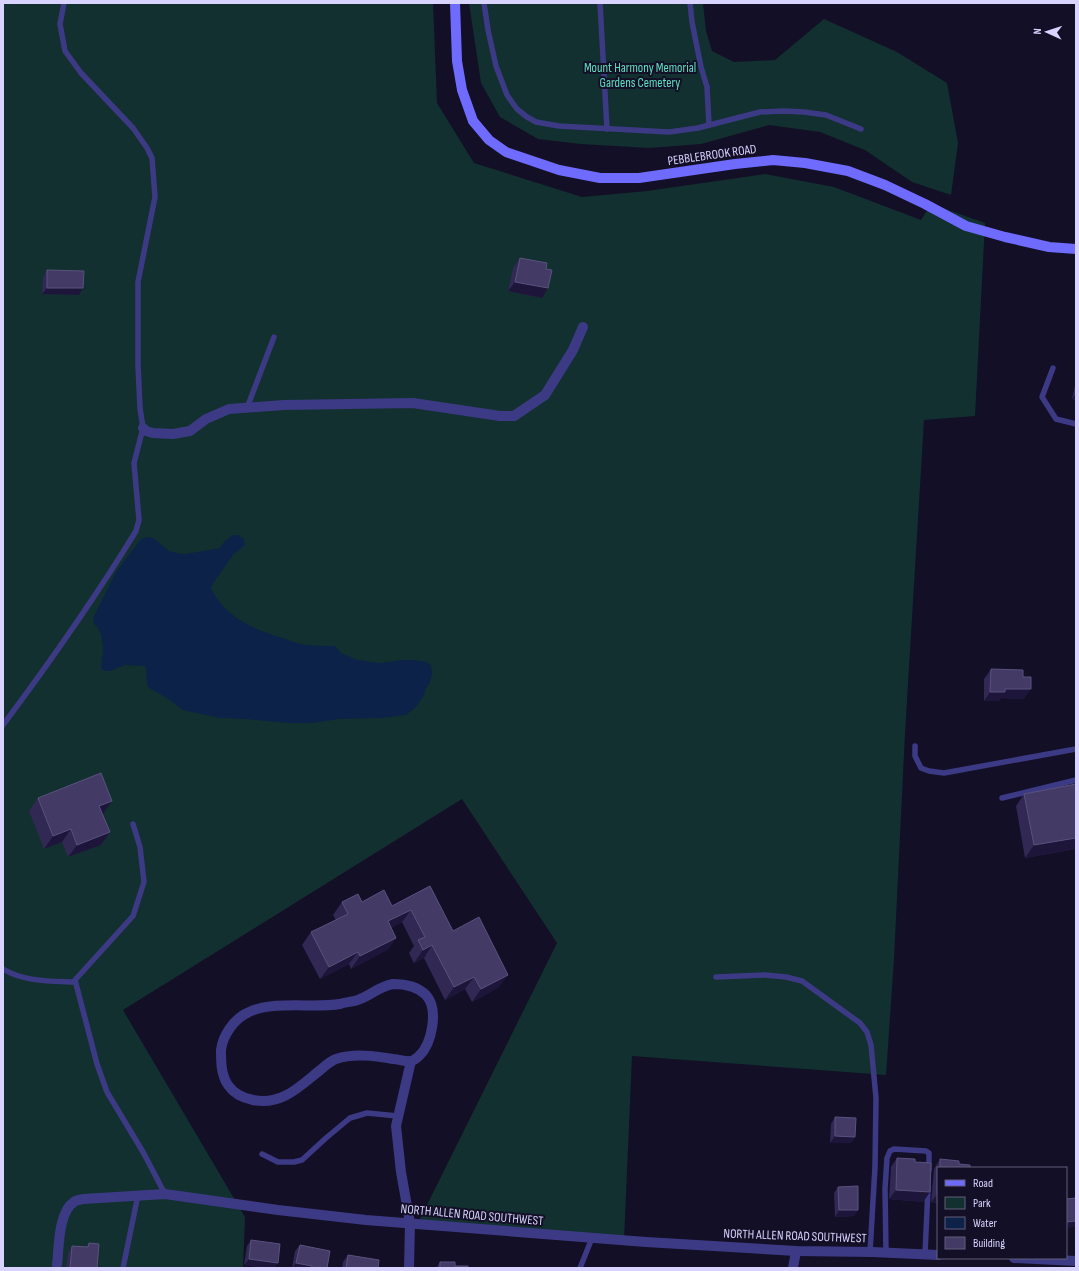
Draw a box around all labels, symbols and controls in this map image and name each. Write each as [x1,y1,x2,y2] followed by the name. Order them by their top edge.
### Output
[1027,12,1067,52] north arrow
[1031,28,1044,35] text: N
[584,60,696,91] park label: Mount Harmony Memorial Gardens Cemetery
[667,141,757,169] street label: PEBBLEBROOK ROAD
[937,1167,1067,1259] legend
[973,1176,993,1191] text: Road
[973,1196,991,1211] text: Park
[400,1201,544,1229] street label: NORTH ALLEN ROAD SOUTHWEST
[973,1216,997,1231] text: Water
[723,1226,867,1246] street label: NORTH ALLEN ROAD SOUTHWEST
[973,1236,1005,1251] text: Building

